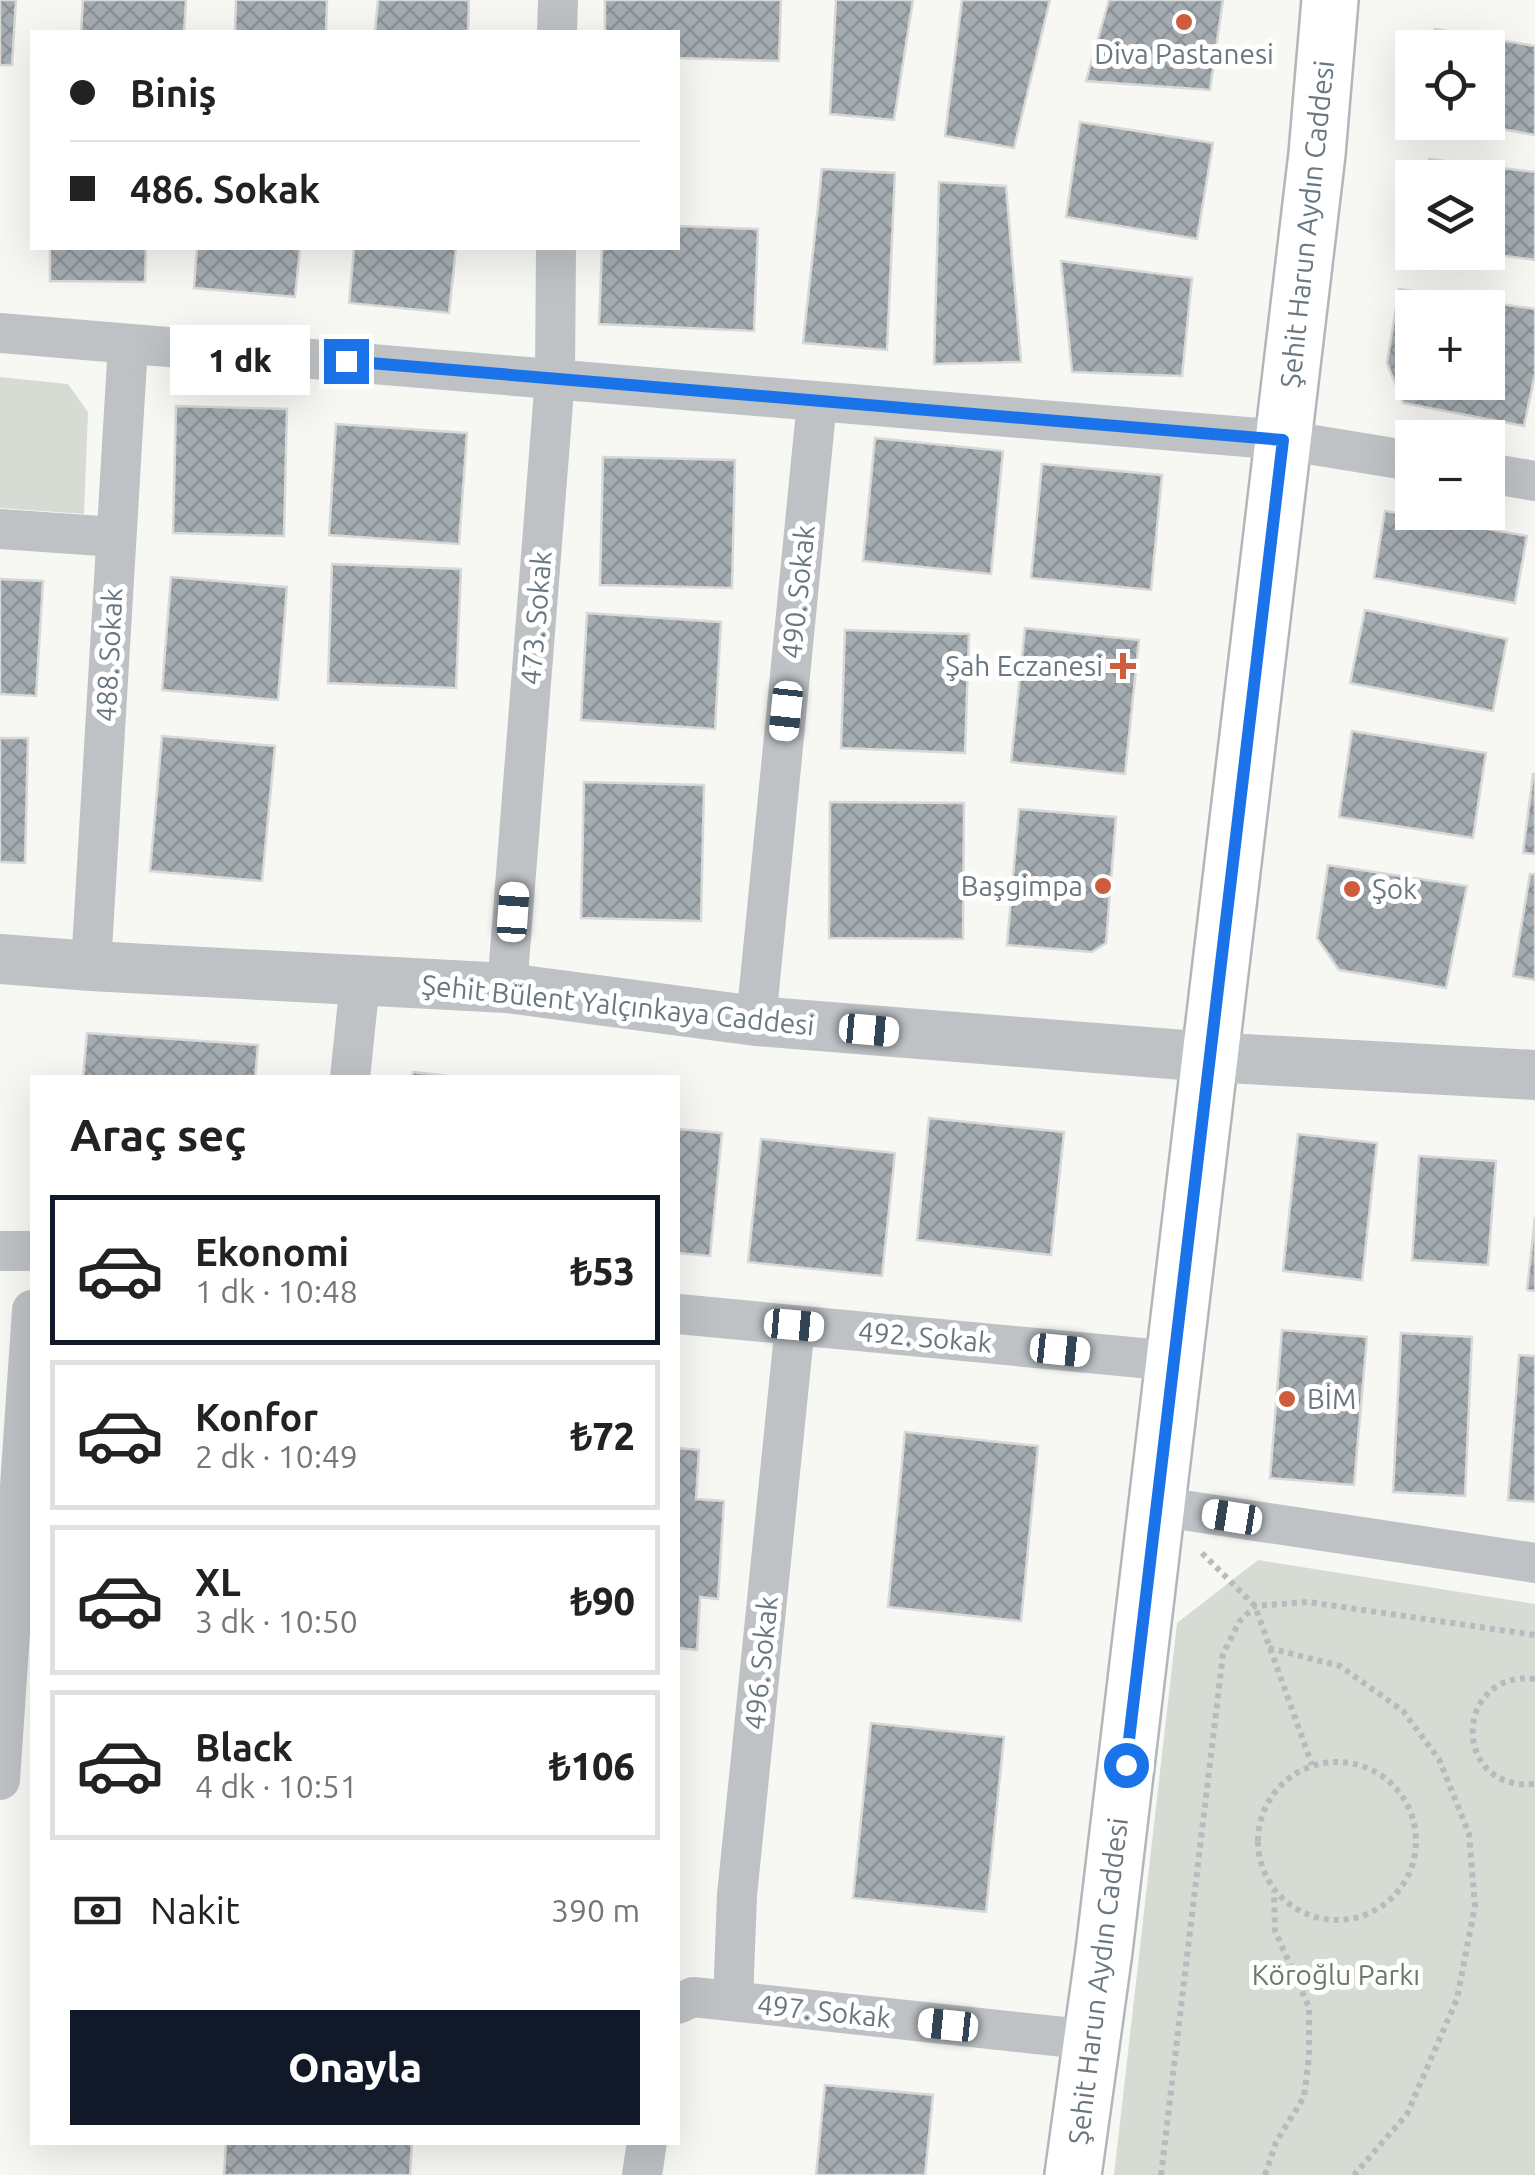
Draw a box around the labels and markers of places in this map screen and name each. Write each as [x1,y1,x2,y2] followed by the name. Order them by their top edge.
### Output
[1173,11,1195,33] marker: Diva Pastanesi
[1094,38,1274,69] place label: Diva Pastanesi
[945,650,1103,681] place label: Şah Eczanesi
[1112,655,1134,677] marker: Şah Eczanesi
[961,870,1083,901] place label: Başgimpa
[1372,873,1417,904] place label: Şok
[1092,875,1114,897] marker: Başgimpa
[1341,878,1363,900] marker: Şok
[1307,1383,1356,1414] place label: BİM
[1276,1388,1298,1410] marker: BİM

